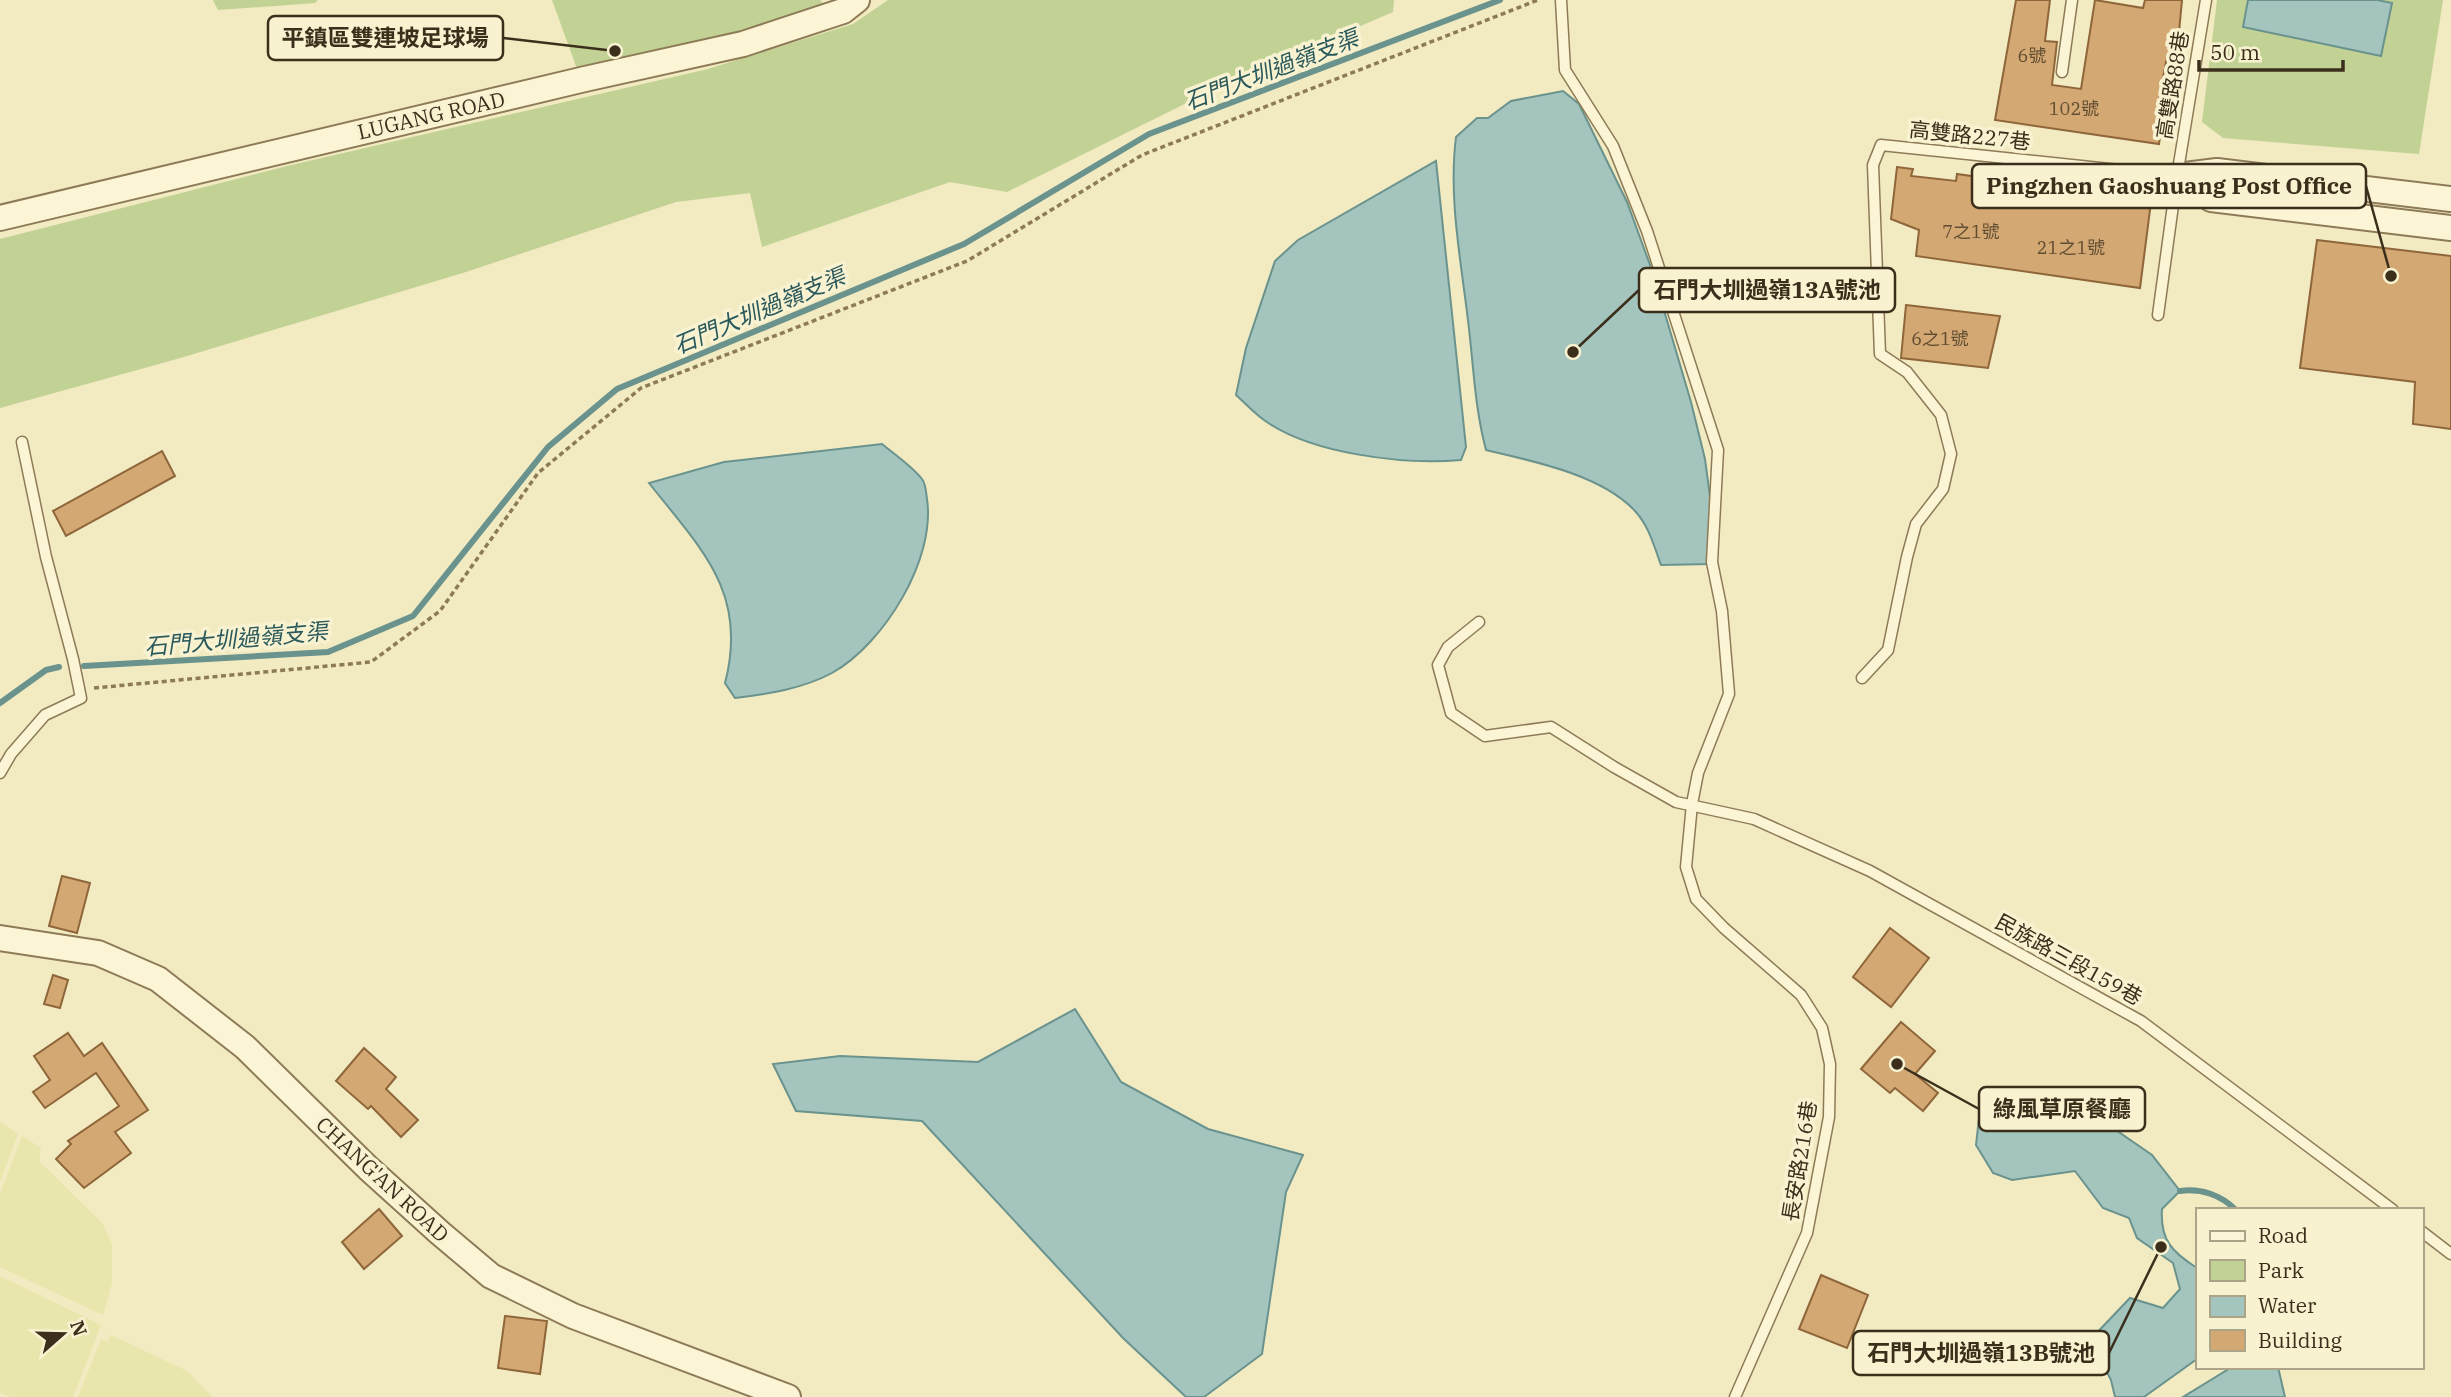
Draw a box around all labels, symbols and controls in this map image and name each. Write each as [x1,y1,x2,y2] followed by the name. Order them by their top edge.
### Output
[268,16,503,60] callout: 平鎮區雙連坡足球場
[1180,21,1365,116] water label: 石門大圳過嶺支渠
[282,22,489,52] text: 平鎮區雙連坡足球場
[2199,28,2342,72] scale bar
[2150,29,2194,141] street label: 高雙路88巷
[2210,38,2260,66] text: 50 m
[2018,44,2046,67] house number: 6號
[355,84,507,146] street label: LUGANG ROAD
[2049,97,2099,120] house number: 102號
[1908,115,2032,155] street label: 高雙路227巷
[1972,164,2366,208] callout: Pingzhen Gaoshuang Post Office
[1986,170,2352,200] text: Pingzhen Gaoshuang Post Office
[1942,220,2000,243] house number: 7之1號
[2037,236,2105,259] house number: 21之1號
[668,259,852,360] water label: 石門大圳過嶺支渠
[1639,268,1895,312] callout: 石門大圳過嶺13A號池
[1653,274,1881,304] text: 石門大圳過嶺13A號池
[1911,327,1969,350] house number: 6之1號
[143,615,332,661] water label: 石門大圳過嶺支渠
[1991,907,2147,1011] street label: 民族路三段159巷
[1979,1087,2145,1131] callout: 綠風草原餐廳
[1993,1093,2131,1123] text: 綠風草原餐廳
[1776,1099,1822,1223] street label: 長安路216巷
[311,1110,455,1248] street label: CHANG'AN ROAD
[2196,1208,2423,1369] legend
[2258,1221,2308,1249] text: Road
[2258,1256,2305,1284] text: Park
[2258,1291,2317,1319] text: Water
[28,1299,98,1369] north arrow
[65,1317,93,1339] text: N
[2258,1326,2343,1354] text: Building
[1853,1331,2109,1375] callout: 石門大圳過嶺13B號池
[1867,1337,2095,1367] text: 石門大圳過嶺13B號池

